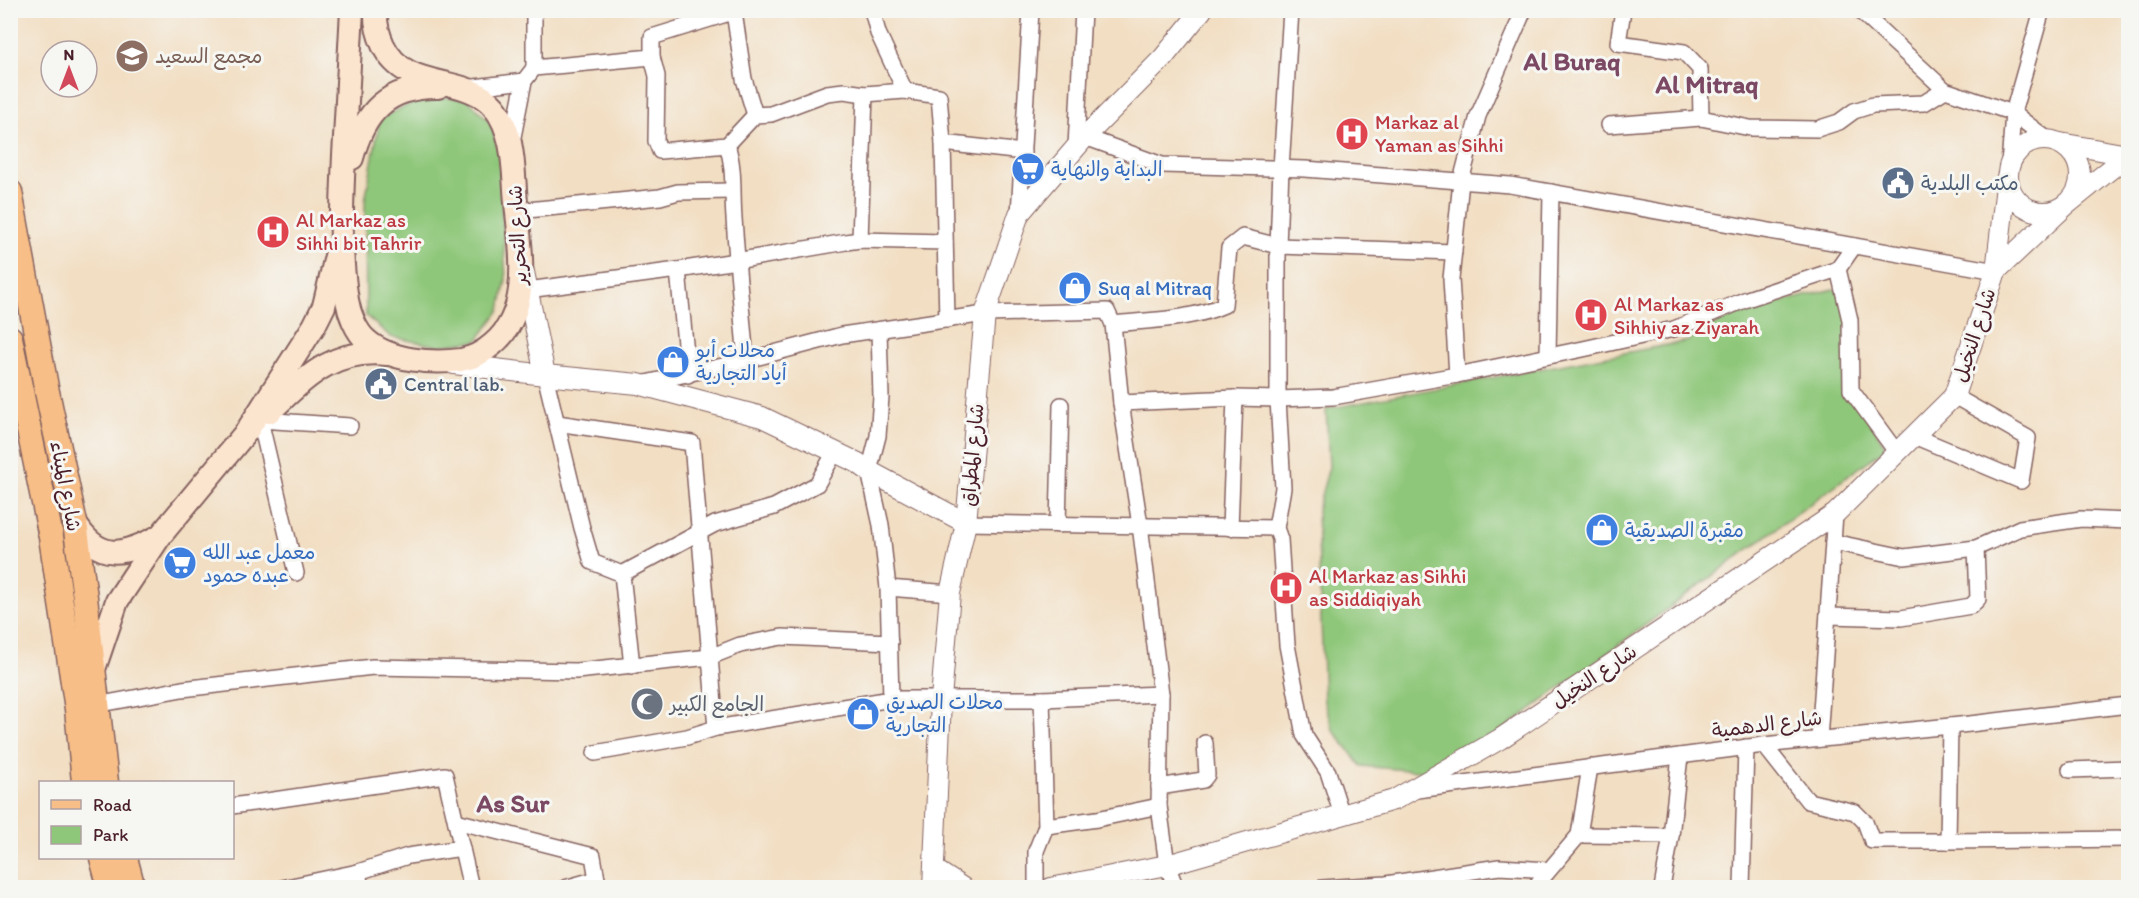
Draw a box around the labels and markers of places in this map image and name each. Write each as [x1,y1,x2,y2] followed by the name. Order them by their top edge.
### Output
[114,38,150,74] school or university icon: مجمع السعيد
[155,44,262,71] place label: مجمع السعيد
[1375,110,1504,157] place label: Markaz al Yaman as Sihhi
[1334,116,1370,152] hospital icon: Markaz al Yaman as Sihhi
[1010,151,1046,187] supermarket icon: البداية والنهاية
[1051,157,1163,181] place label: البداية والنهاية
[1880,165,1916,201] public building icon: مكتب البلدية
[1921,171,2019,195] place label: مكتب البلدية
[296,208,421,255] place label: Al Markaz as Sihhi bit Tahrir
[255,214,291,250] hospital icon: Al Markaz as Sihhi bit Tahrir
[1057,270,1093,306] shop icon: Suq al Mitraq
[1098,276,1212,300] place label: Suq al Mitraq
[1614,292,1760,339] place label: Al Markaz as Sihhiy az Ziyarah
[1573,297,1609,333] hospital icon: Al Markaz as Sihhiy az Ziyarah
[694,338,787,385] place label: محلات أبو أياد التجارية
[655,344,691,380] shop icon: محلات أبو أياد التجارية
[363,366,399,402] public building icon: Central lab.
[404,372,505,396] place label: Central lab.
[1584,512,1620,548] shop icon: مقبرة الصديقية
[1625,518,1744,542] place label: مقبرة الصديقية
[203,540,315,587] place label: معمل عبد الله عبده حمود
[162,545,198,581] supermarket icon: معمل عبد الله عبده حمود
[1309,564,1466,611] place label: Al Markaz as Sihhi as Siddiqiyah
[1268,570,1304,606] hospital icon: Al Markaz as Sihhi as Siddiqiyah
[629,686,665,722] mosque icon: الجامع الكبير
[886,690,1003,737] place label: محلات الصديق التجارية
[668,692,764,719] place label: الجامع الكبير
[845,696,881,732] shop icon: محلات الصديق التجارية

